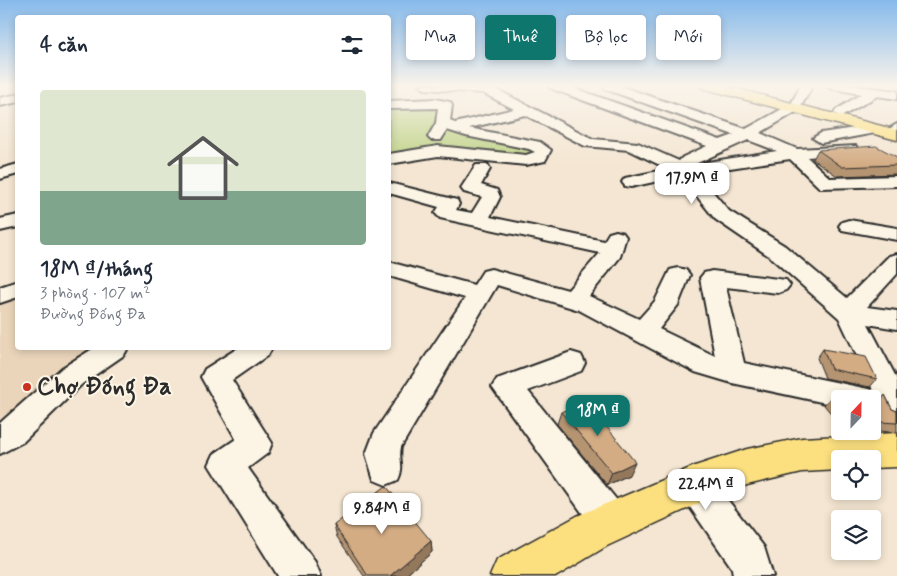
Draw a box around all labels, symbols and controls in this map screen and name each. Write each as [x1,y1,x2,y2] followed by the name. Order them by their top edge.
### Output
[406,15,475,60] chip: Mua
[485,15,556,60] chip: Thuê
[566,15,646,60] chip: Bộ lọc
[656,15,721,60] chip: Mới
[40,31,88,59] text: 4 căn
[338,31,366,59] icon: filters
[158,123,248,213] icon: home
[646,162,738,205] pin: 17.9M ₫
[666,168,718,189] text: 17.9M ₫
[40,255,153,283] text: 18M ₫/tháng
[40,283,150,304] text: 3 phòng · 107 m²
[40,304,146,325] text: Đường Đống Đa
[37,372,172,406] place label: Chợ Đống Đa
[21,381,33,393] marker: Chợ Đống Đa
[831,390,881,440] north arrow
[831,390,881,560] map controls
[563,394,633,437] pin: 18M ₫
[577,400,619,421] text: 18M ₫
[831,450,881,500] button: locate
[660,468,752,511] pin: 22.4M ₫
[678,474,734,495] text: 22.4M ₫
[336,492,428,535] pin: 9.84M ₫
[354,498,410,519] text: 9.84M ₫
[831,510,881,560] button: layers

